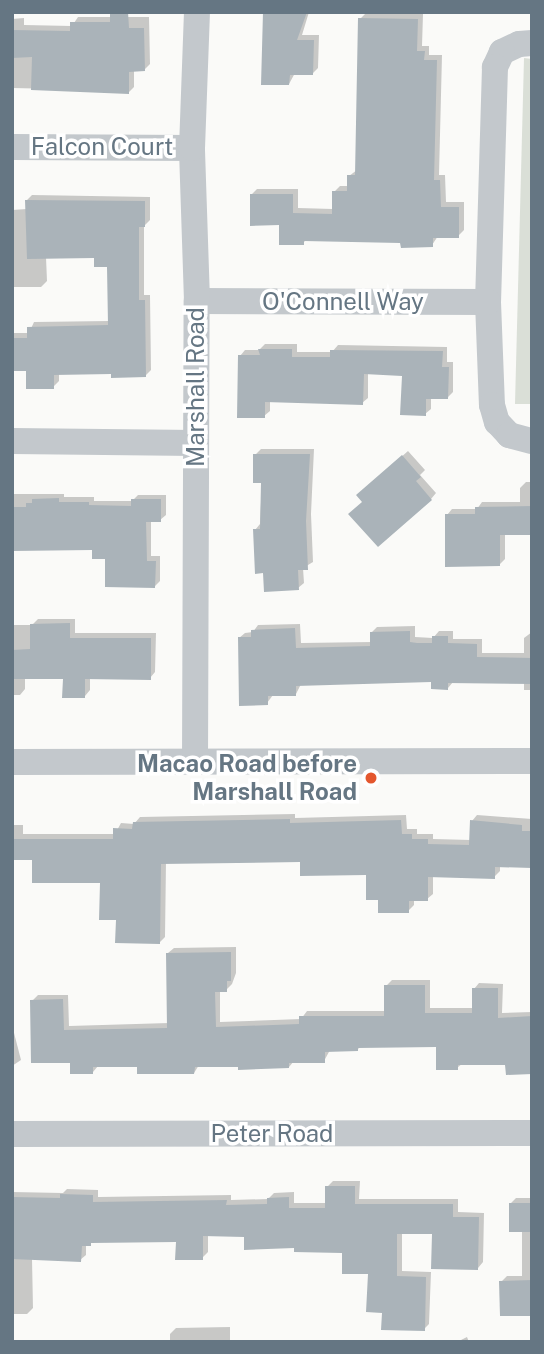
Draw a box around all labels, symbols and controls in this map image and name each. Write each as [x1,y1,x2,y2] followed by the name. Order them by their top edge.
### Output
[31,133,173,161] street label: Falcon Court
[262,288,424,316] street label: O'Connell Way
[182,307,210,467] street label: Marshall Road
[137,750,357,806] place label: Macao Road before Marshall Road
[363,770,379,786] marker: Macao Road before Marshall Road
[211,1120,333,1148] street label: Peter Road

